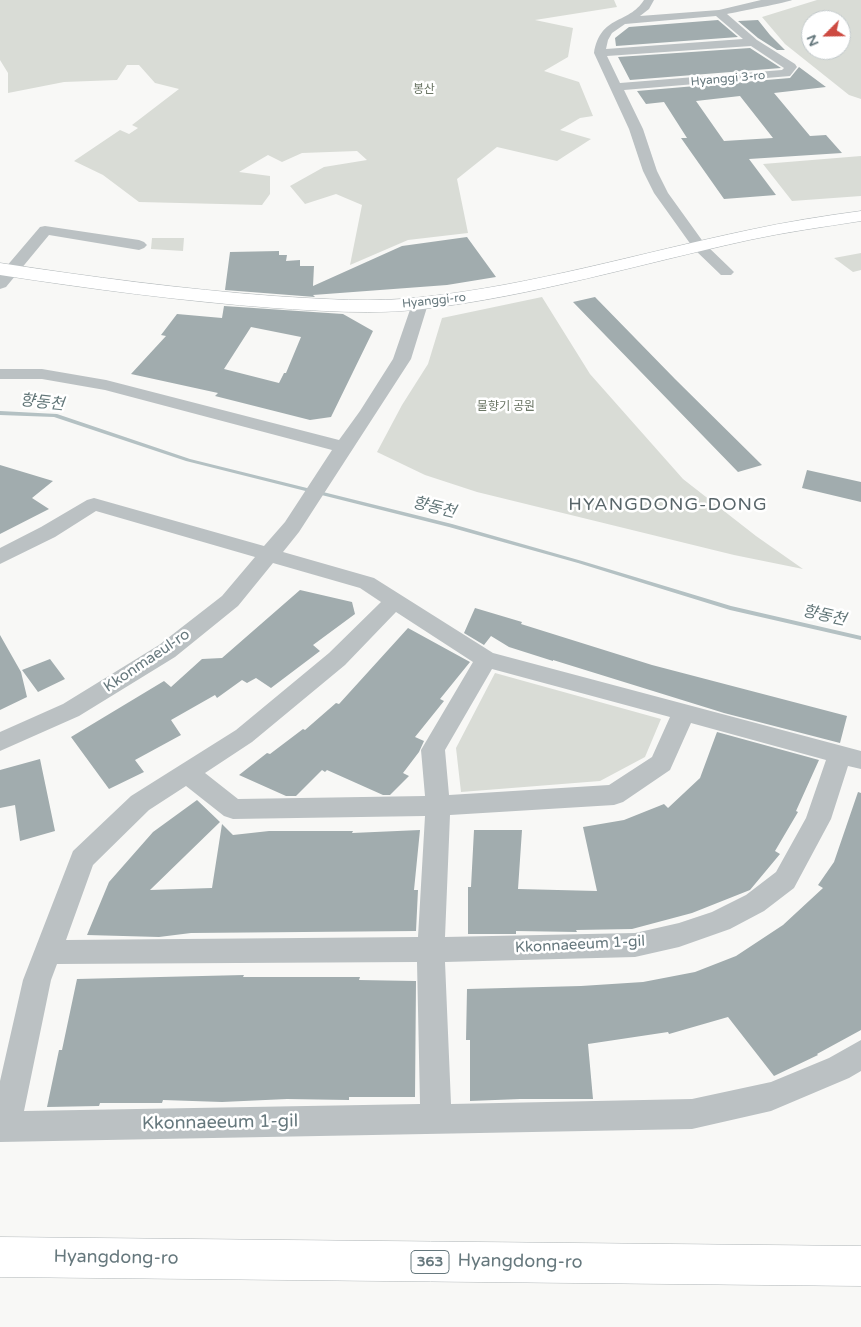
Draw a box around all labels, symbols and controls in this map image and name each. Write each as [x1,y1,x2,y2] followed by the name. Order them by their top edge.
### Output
[801,10,851,60] north arrow
[803,32,823,49] text: N
[690,69,766,89] street label: Hyanggi 3-ro
[413,83,435,97] park label: 봉산
[401,290,467,312] street label: Hyanggi-ro
[19,391,65,415] water label: 향동천
[477,400,535,414] park label: 물향기 공원
[410,493,458,523] water label: 향동천
[567,494,769,516] district label: HYANGDONG-DONG
[800,602,848,630] water label: 향동천
[101,626,193,696] street label: Kkonmaeul-ro
[515,933,645,957] street label: Kkonnaeeum 1-gil
[142,1111,298,1135] street label: Kkonnaeeum 1-gil
[53,1246,179,1270] street label: Hyangdong-ro
[411,1250,449,1274] road number: 363
[457,1250,583,1274] street label: Hyangdong-ro

